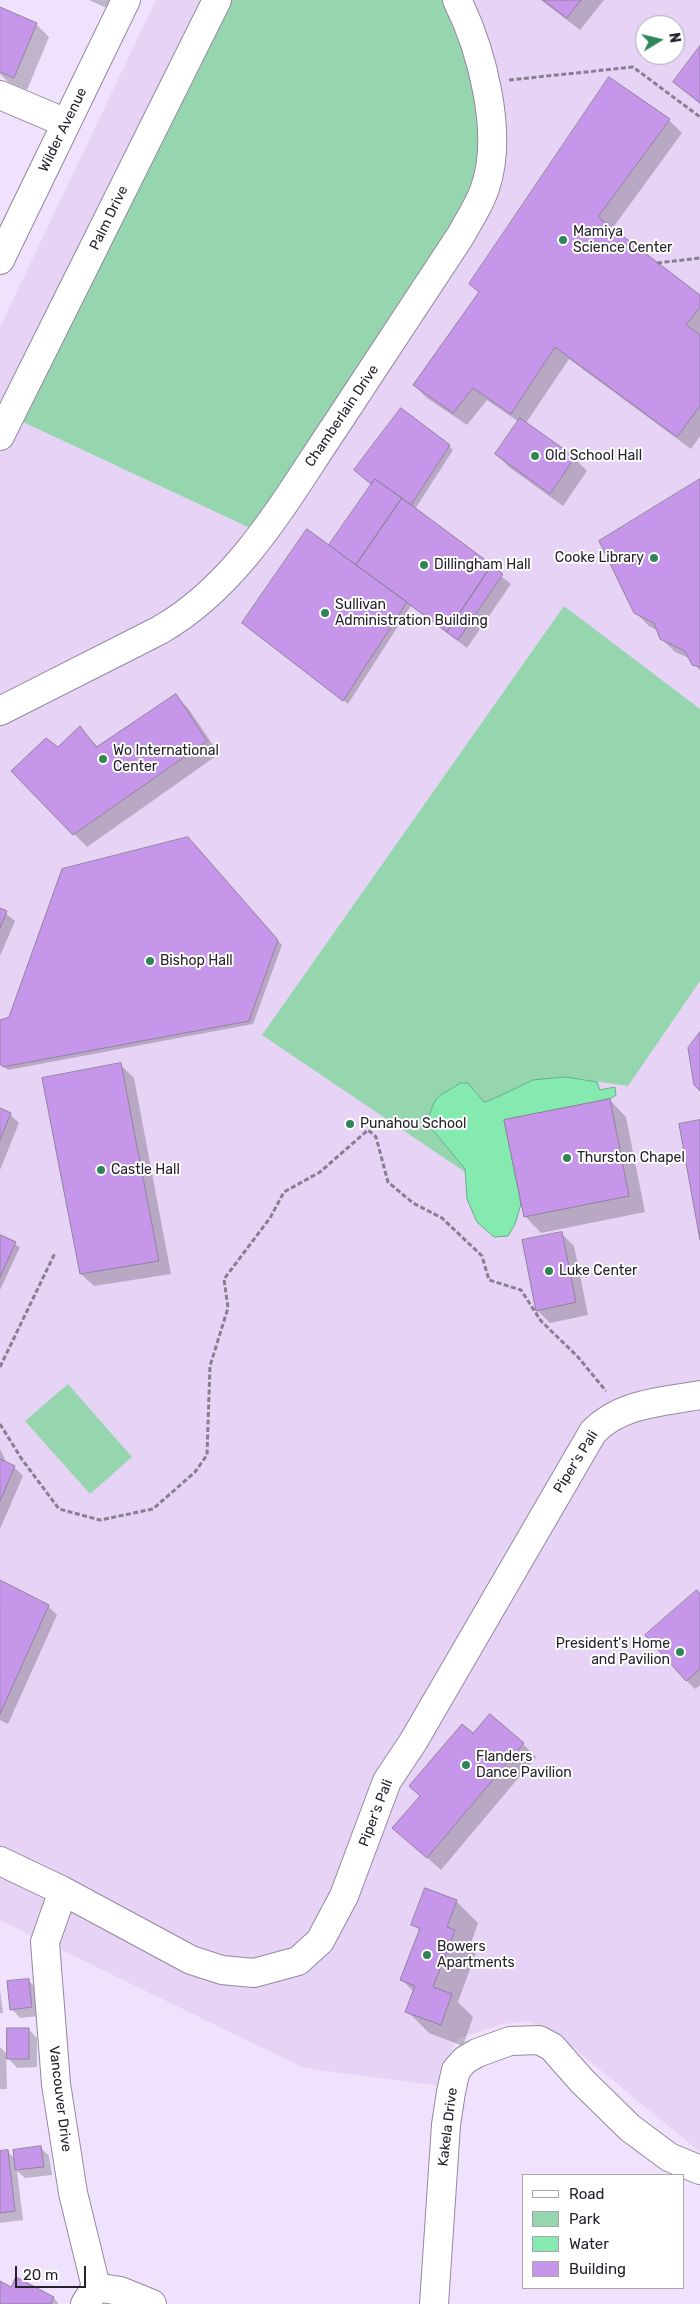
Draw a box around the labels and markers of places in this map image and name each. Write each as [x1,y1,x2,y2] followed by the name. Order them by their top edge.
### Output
[573,224,672,256] place label: Mamiya Science Center
[557,234,569,246] marker: Mamiya Science Center
[545,448,642,464] place label: Old School Hall
[529,450,541,462] marker: Old School Hall
[555,550,644,566] place label: Cooke Library
[648,552,660,564] marker: Cooke Library
[434,557,531,573] place label: Dillingham Hall
[418,559,430,571] marker: Dillingham Hall
[335,597,488,630] place label: Sullivan Administration Building
[319,607,331,619] marker: Sullivan Administration Building
[113,743,219,776] place label: Wo International Center
[97,753,109,765] marker: Wo International Center
[160,953,233,969] place label: Bishop Hall
[144,955,156,967] marker: Bishop Hall
[360,1116,466,1132] place label: Punahou School
[344,1118,356,1130] marker: Punahou School
[577,1150,685,1166] place label: Thurston Chapel
[561,1152,573,1164] marker: Thurston Chapel
[111,1162,180,1178] place label: Castle Hall
[95,1164,107,1176] marker: Castle Hall
[559,1263,637,1279] place label: Luke Center
[543,1265,555,1277] marker: Luke Center
[556,1636,670,1668] place label: President's Home and Pavilion
[674,1646,686,1658] marker: President's Home and Pavilion
[476,1749,572,1781] place label: Flanders Dance Pavilion
[460,1759,472,1771] marker: Flanders Dance Pavilion
[437,1939,515,1971] place label: Bowers Apartments
[421,1949,433,1961] marker: Bowers Apartments

